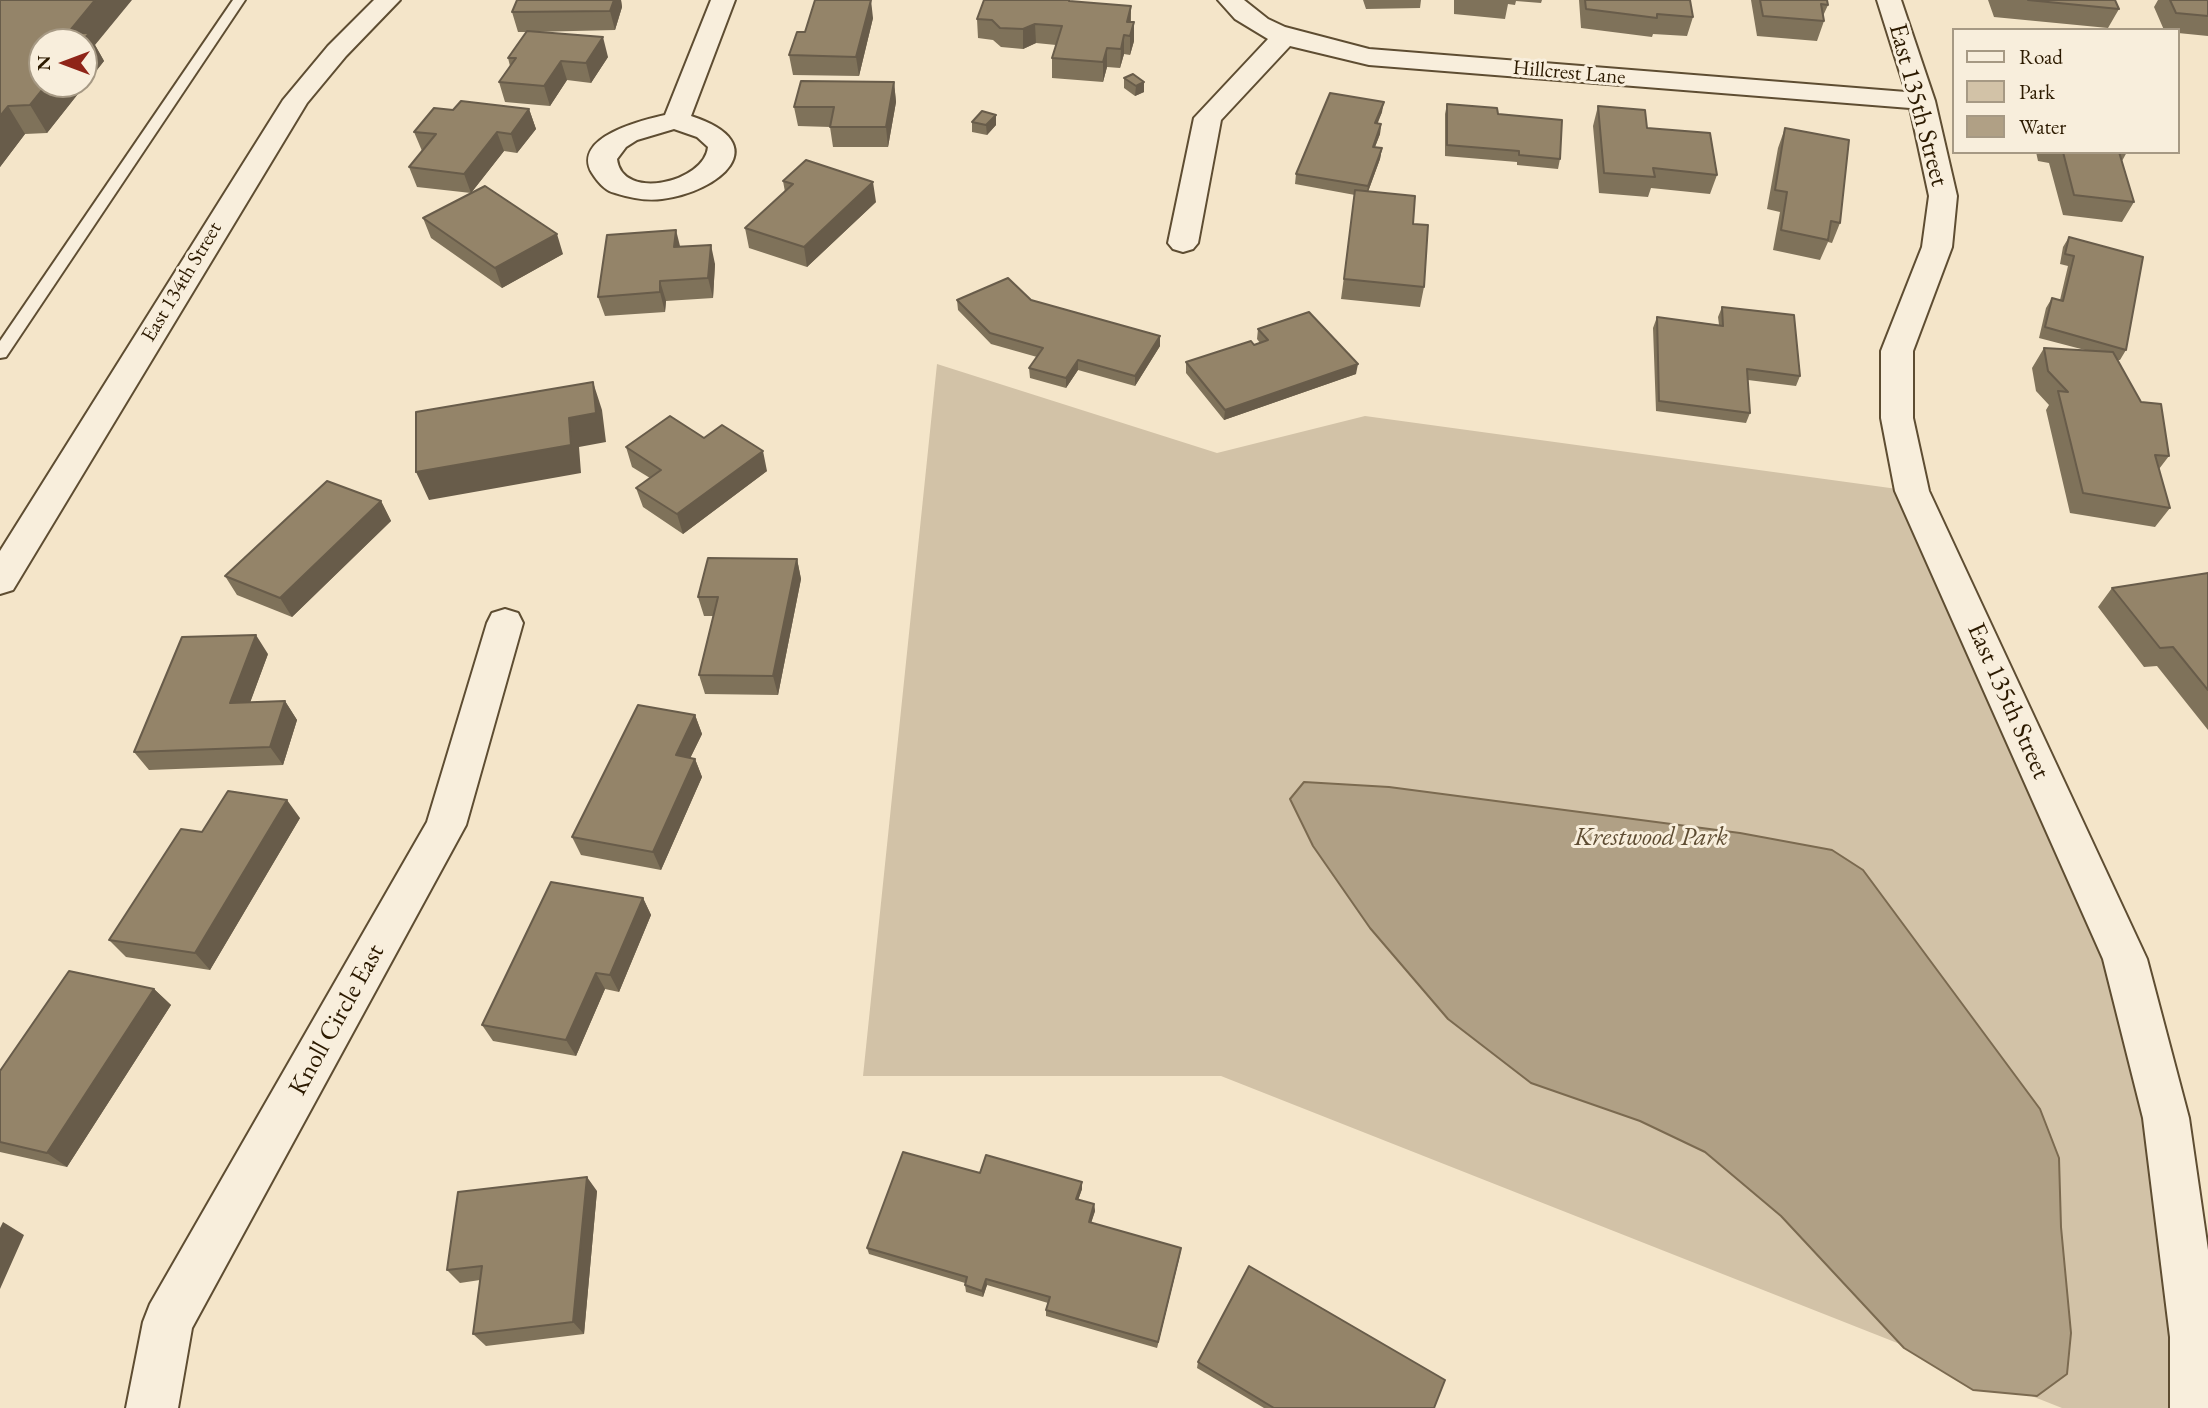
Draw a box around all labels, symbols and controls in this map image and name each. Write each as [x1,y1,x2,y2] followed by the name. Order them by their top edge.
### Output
[1881,20,1955,190] street label: East 135th Street
[28,28,98,98] north arrow
[1952,28,2180,154] legend
[2019,43,2063,70] text: Road
[31,55,56,71] text: N
[1512,56,1626,90] street label: Hillcrest Lane
[2019,78,2055,105] text: Park
[2019,113,2066,140] text: Water
[136,218,228,346] street label: East 134th Street
[1960,618,2056,784] street label: East 135th Street
[1574,822,1728,854] park label: Krestwood Park
[283,939,391,1101] street label: Knoll Circle East

